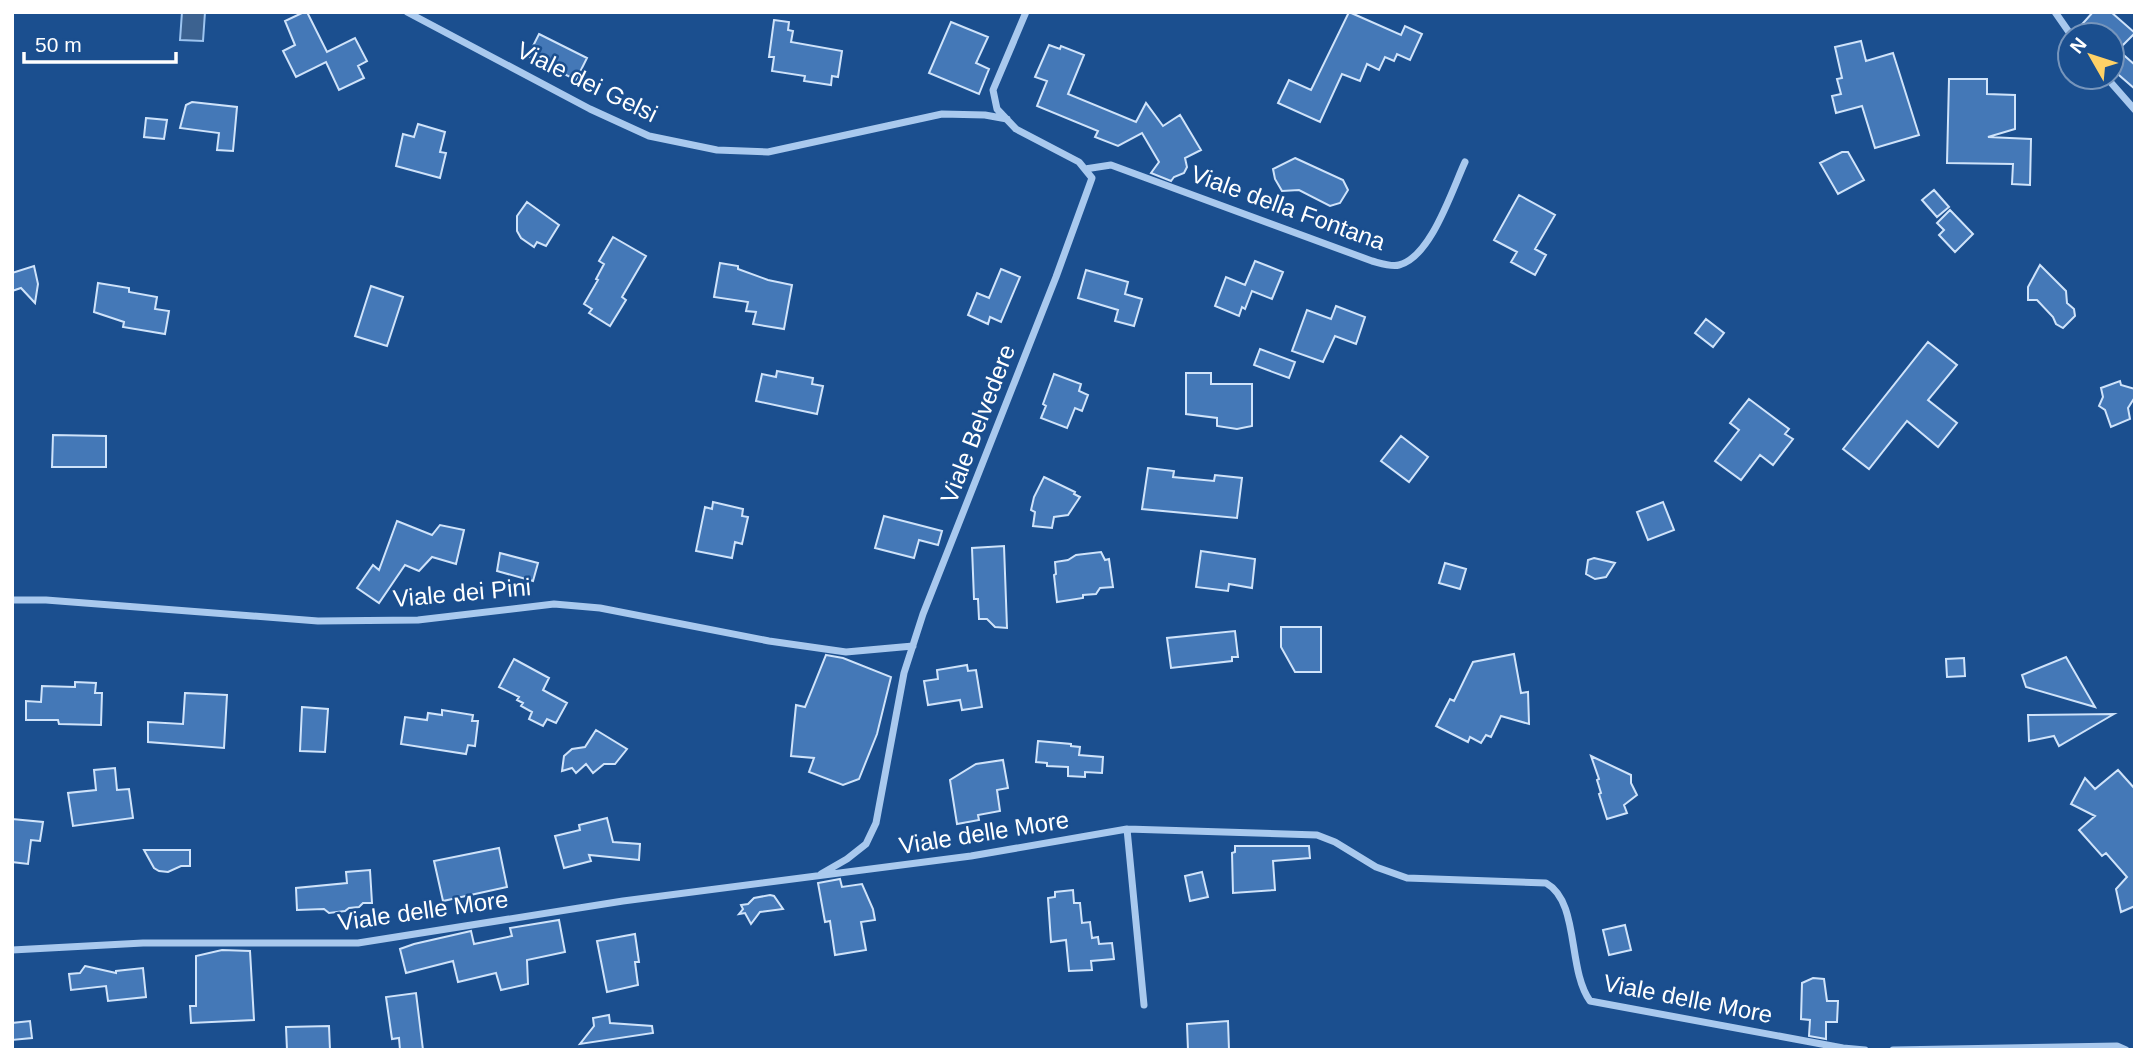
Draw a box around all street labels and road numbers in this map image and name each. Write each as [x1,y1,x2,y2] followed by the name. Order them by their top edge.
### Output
[513,36,662,127] street label: Viale dei Gelsi
[1187,160,1390,256] street label: Viale della Fontana
[935,341,1020,507] street label: Viale Belvedere
[392,573,532,612] street label: Viale dei Pini
[897,806,1071,859] street label: Viale delle More
[336,885,510,936] street label: Viale delle More
[1601,969,1775,1028] street label: Viale delle More

